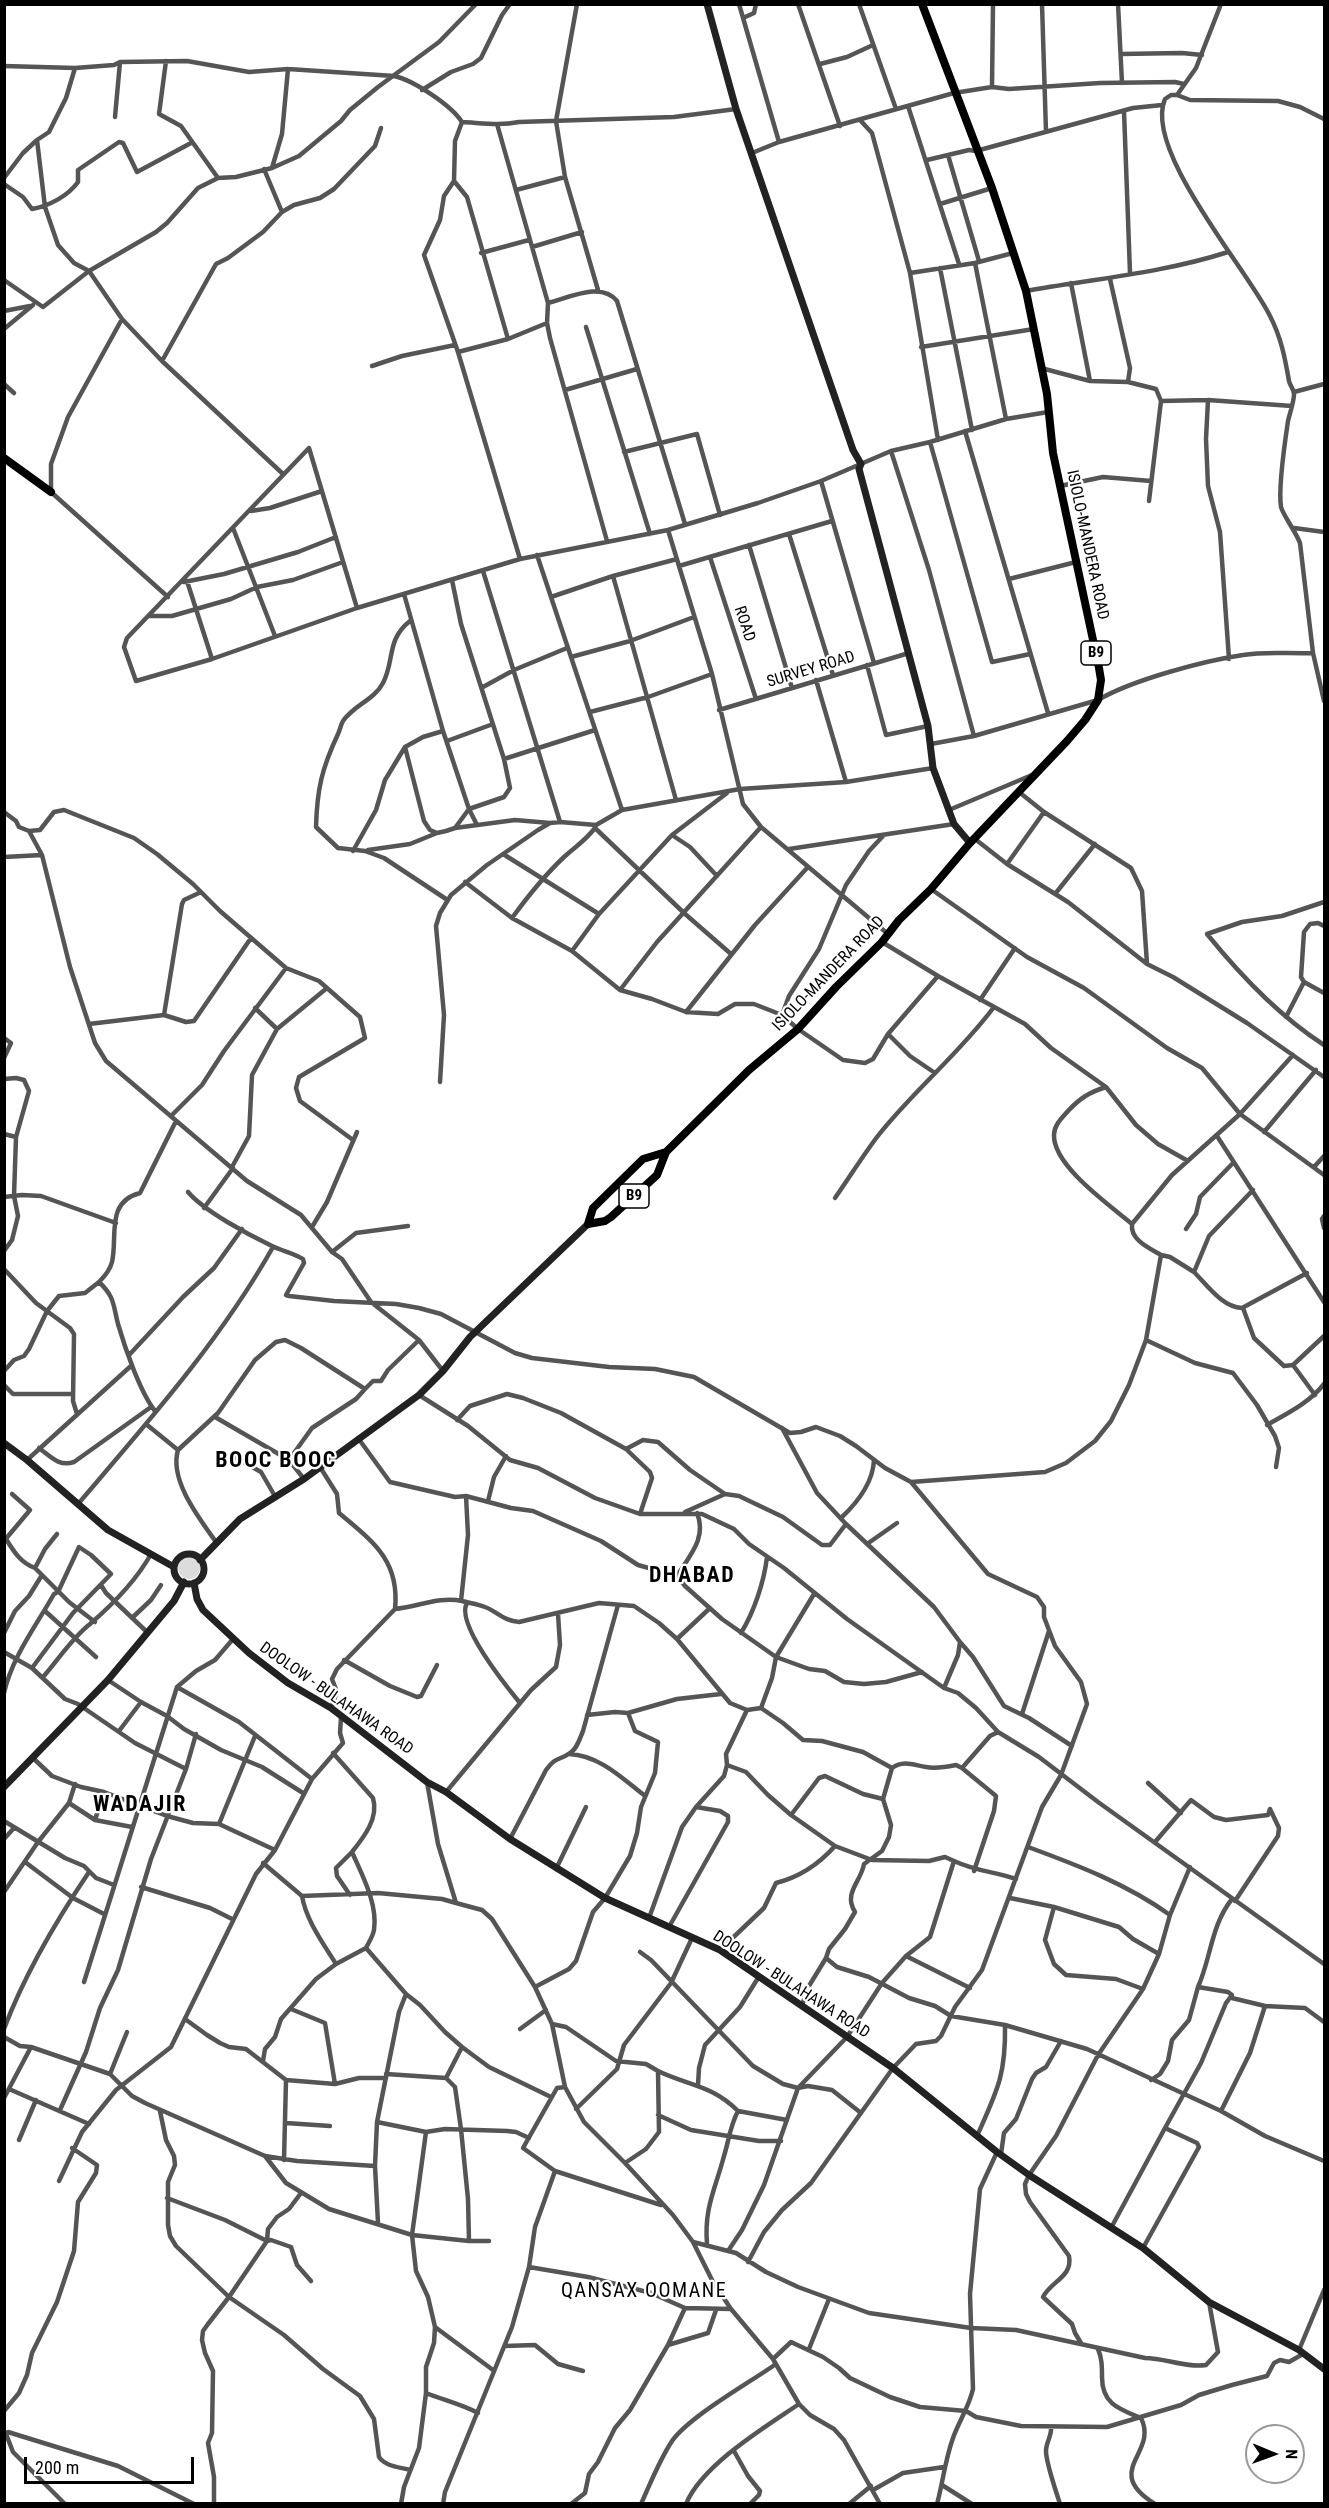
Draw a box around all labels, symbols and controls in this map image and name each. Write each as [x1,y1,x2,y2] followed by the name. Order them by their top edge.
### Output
[1062,468,1112,622] street label: ISIOLO-MANDERA ROAD
[729,604,759,644] street label: ROAD
[1081,641,1111,665] road number: B9
[765,648,857,692] street label: SURVEY ROAD
[769,912,889,1036] street label: ISIOLO-MANDERA ROAD
[619,1184,649,1208] road number: B9
[215,1448,337,1474] district label: BOOC BOOC
[649,1563,735,1589] district label: DHABAD
[256,1639,416,1759] street label: DOOLOW - BULAHAWA ROAD
[93,1792,187,1818] district label: WADAJIR
[709,1927,873,2043] street label: DOOLOW - BULAHAWA ROAD
[561,2280,727,2304] district label: QANSAX OOMANE
[1245,2424,1305,2484] north arrow
[27,2445,196,2483] scale bar
[1282,2449,1301,2459] text: N
[35,2457,79,2478] text: 200 m

